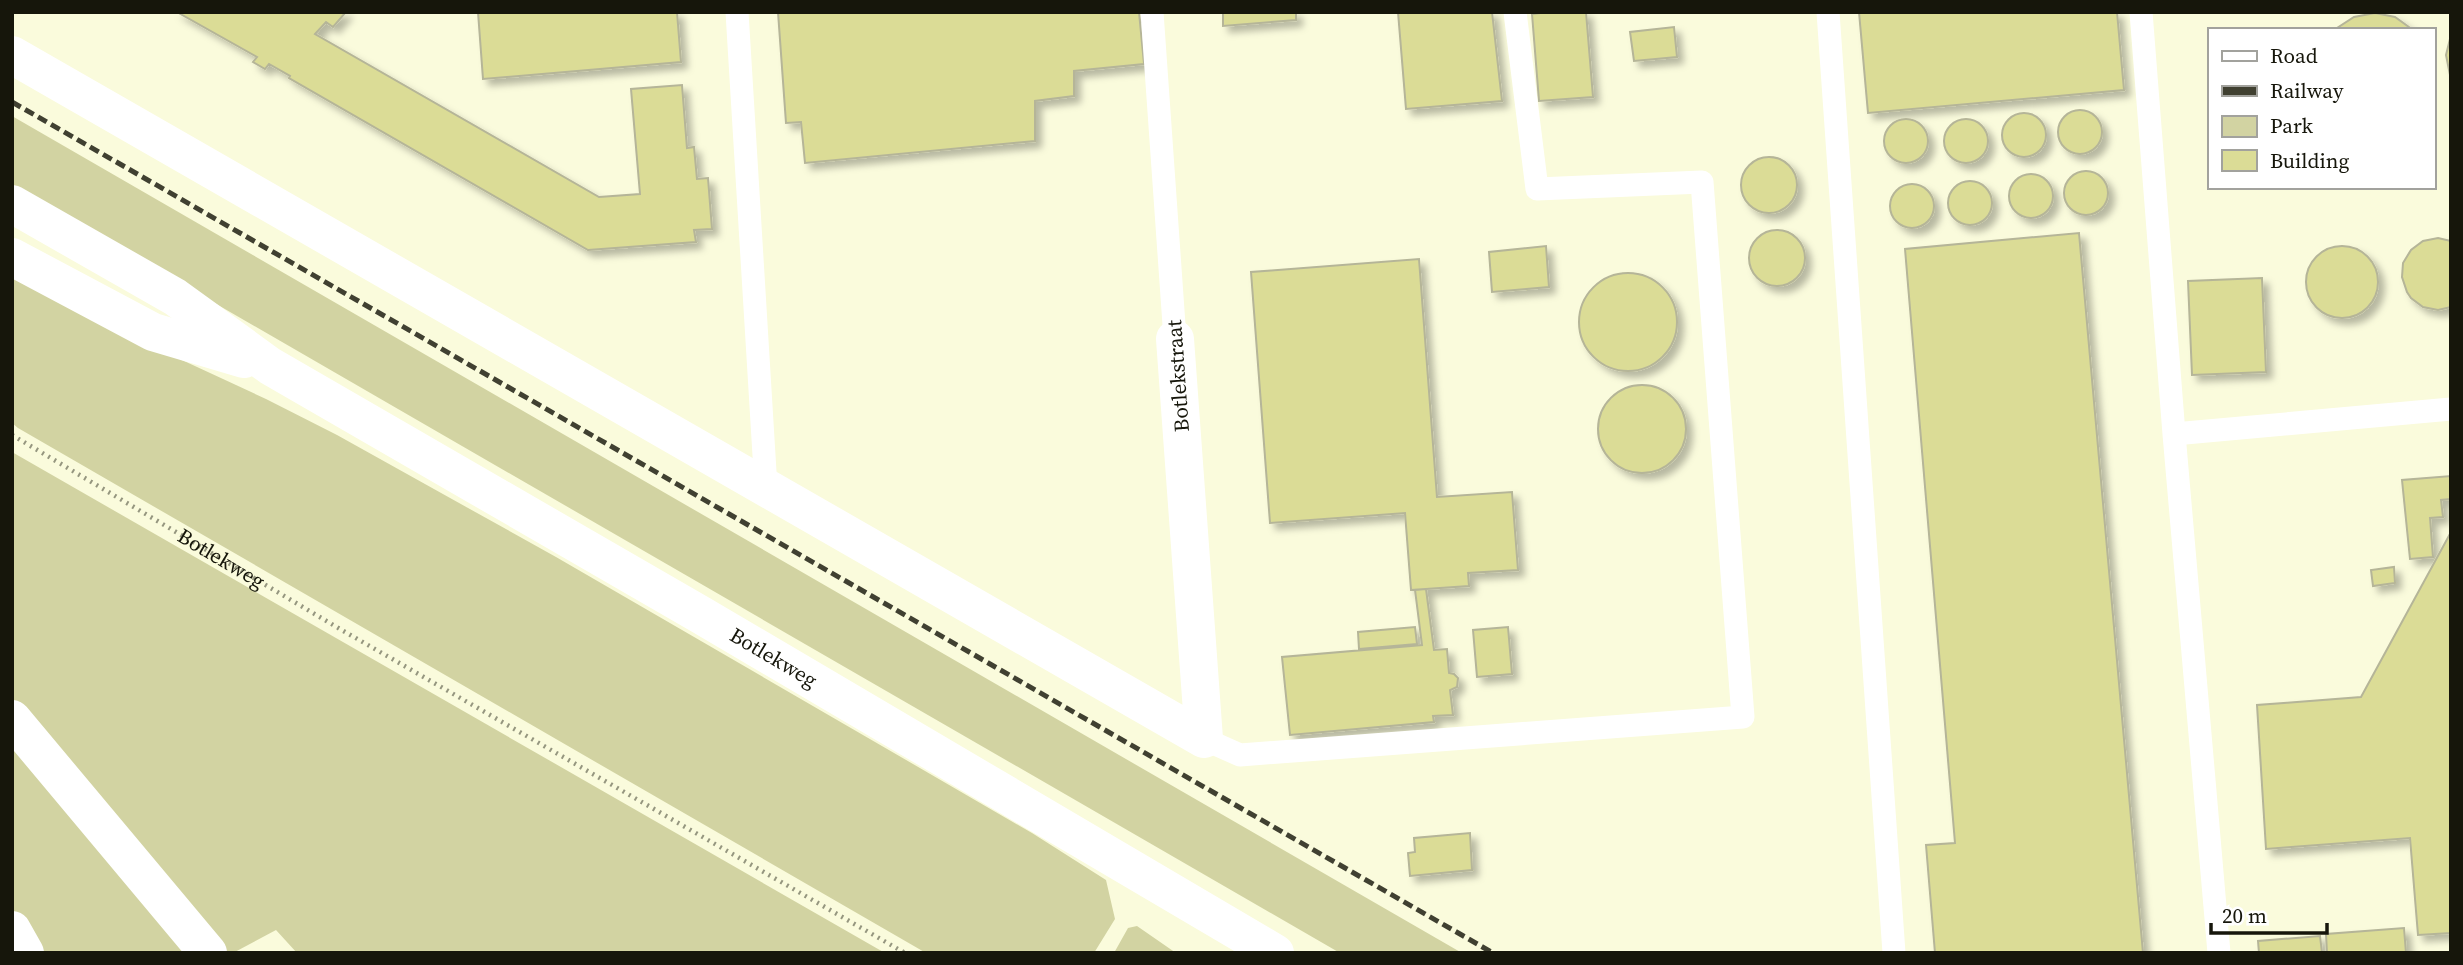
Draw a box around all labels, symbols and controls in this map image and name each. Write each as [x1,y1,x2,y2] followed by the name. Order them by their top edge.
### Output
[2208,28,2435,189] legend
[2270,41,2318,70] text: Road
[2270,76,2344,105] text: Railway
[2270,111,2314,140] text: Park
[2270,146,2349,175] text: Building
[1159,319,1196,433] street label: Botlekstraat
[172,521,271,595] street label: Botlekweg
[725,620,823,694] street label: Botlekweg
[2211,892,2326,936] scale bar
[2222,901,2267,930] text: 20 m

